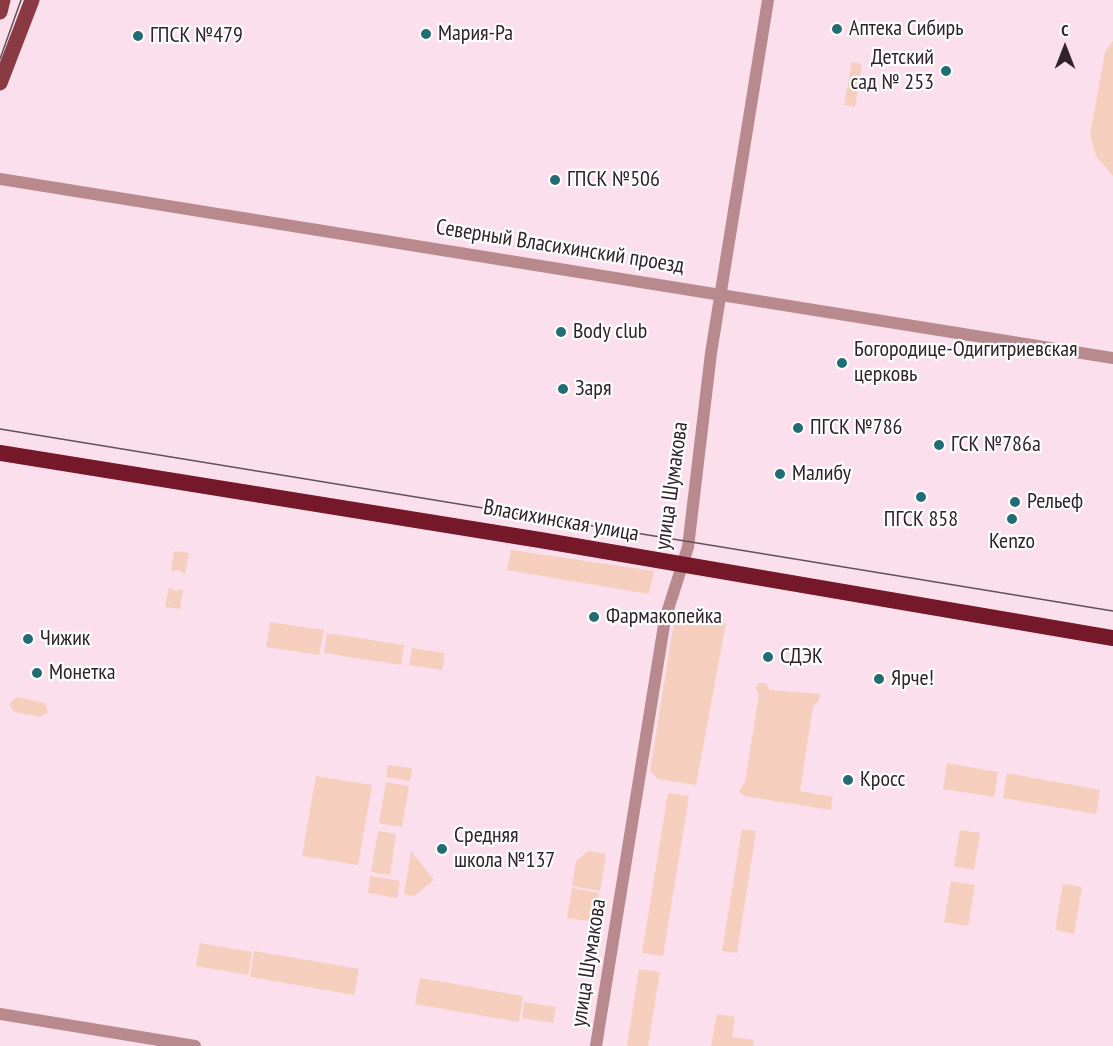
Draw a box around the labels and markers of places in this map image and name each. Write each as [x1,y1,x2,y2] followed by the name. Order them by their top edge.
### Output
[849,16,963,42] place label: Аптека Сибирь
[438,21,513,47] place label: Мария-Ра
[830,22,844,36] marker: Аптека Сибирь
[150,23,243,49] place label: ГПСК №479
[419,27,433,41] marker: Мария-Ра
[131,29,145,43] marker: ГПСК №479
[851,45,934,96] place label: Детский сад № 253
[939,64,953,78] marker: Детский сад № 253
[567,167,660,193] place label: ГПСК №506
[548,173,562,187] marker: ГПСК №506
[573,319,647,345] place label: Body club
[554,325,568,339] marker: Body club
[854,337,1078,388] place label: Богородице-Одигитриевская церковь
[835,356,849,370] marker: Богородице-Одигитриевская церковь
[575,376,611,402] place label: Заря
[556,382,570,396] marker: Заря
[810,415,902,441] place label: ПГСК №786
[791,421,805,435] marker: ПГСК №786
[951,432,1041,458] place label: ГСК №786а
[932,438,946,452] marker: ГСК №786а
[792,461,851,487] place label: Малибу
[773,467,787,481] marker: Малибу
[1027,489,1083,515] place label: Рельеф
[914,490,928,504] marker: ПГСК 858
[1008,495,1022,509] marker: Рельеф
[884,507,958,533] place label: ПГСК 858
[1005,512,1019,526] marker: Kenzo
[989,529,1035,555] place label: Kenzo
[606,604,722,630] place label: Фармакопейка
[587,610,601,624] marker: Фармакопейка
[40,626,90,652] place label: Чижик
[21,632,35,646] marker: Чижик
[780,644,823,670] place label: СДЭК
[761,650,775,664] marker: СДЭК
[49,660,116,686] place label: Монетка
[30,666,44,680] marker: Монетка
[891,666,934,692] place label: Ярче!
[872,672,886,686] marker: Ярче!
[860,767,905,793] place label: Кросс
[841,773,855,787] marker: Кросс
[454,823,555,874] place label: Средняя школа №137
[435,842,449,856] marker: Средняя школа №137

